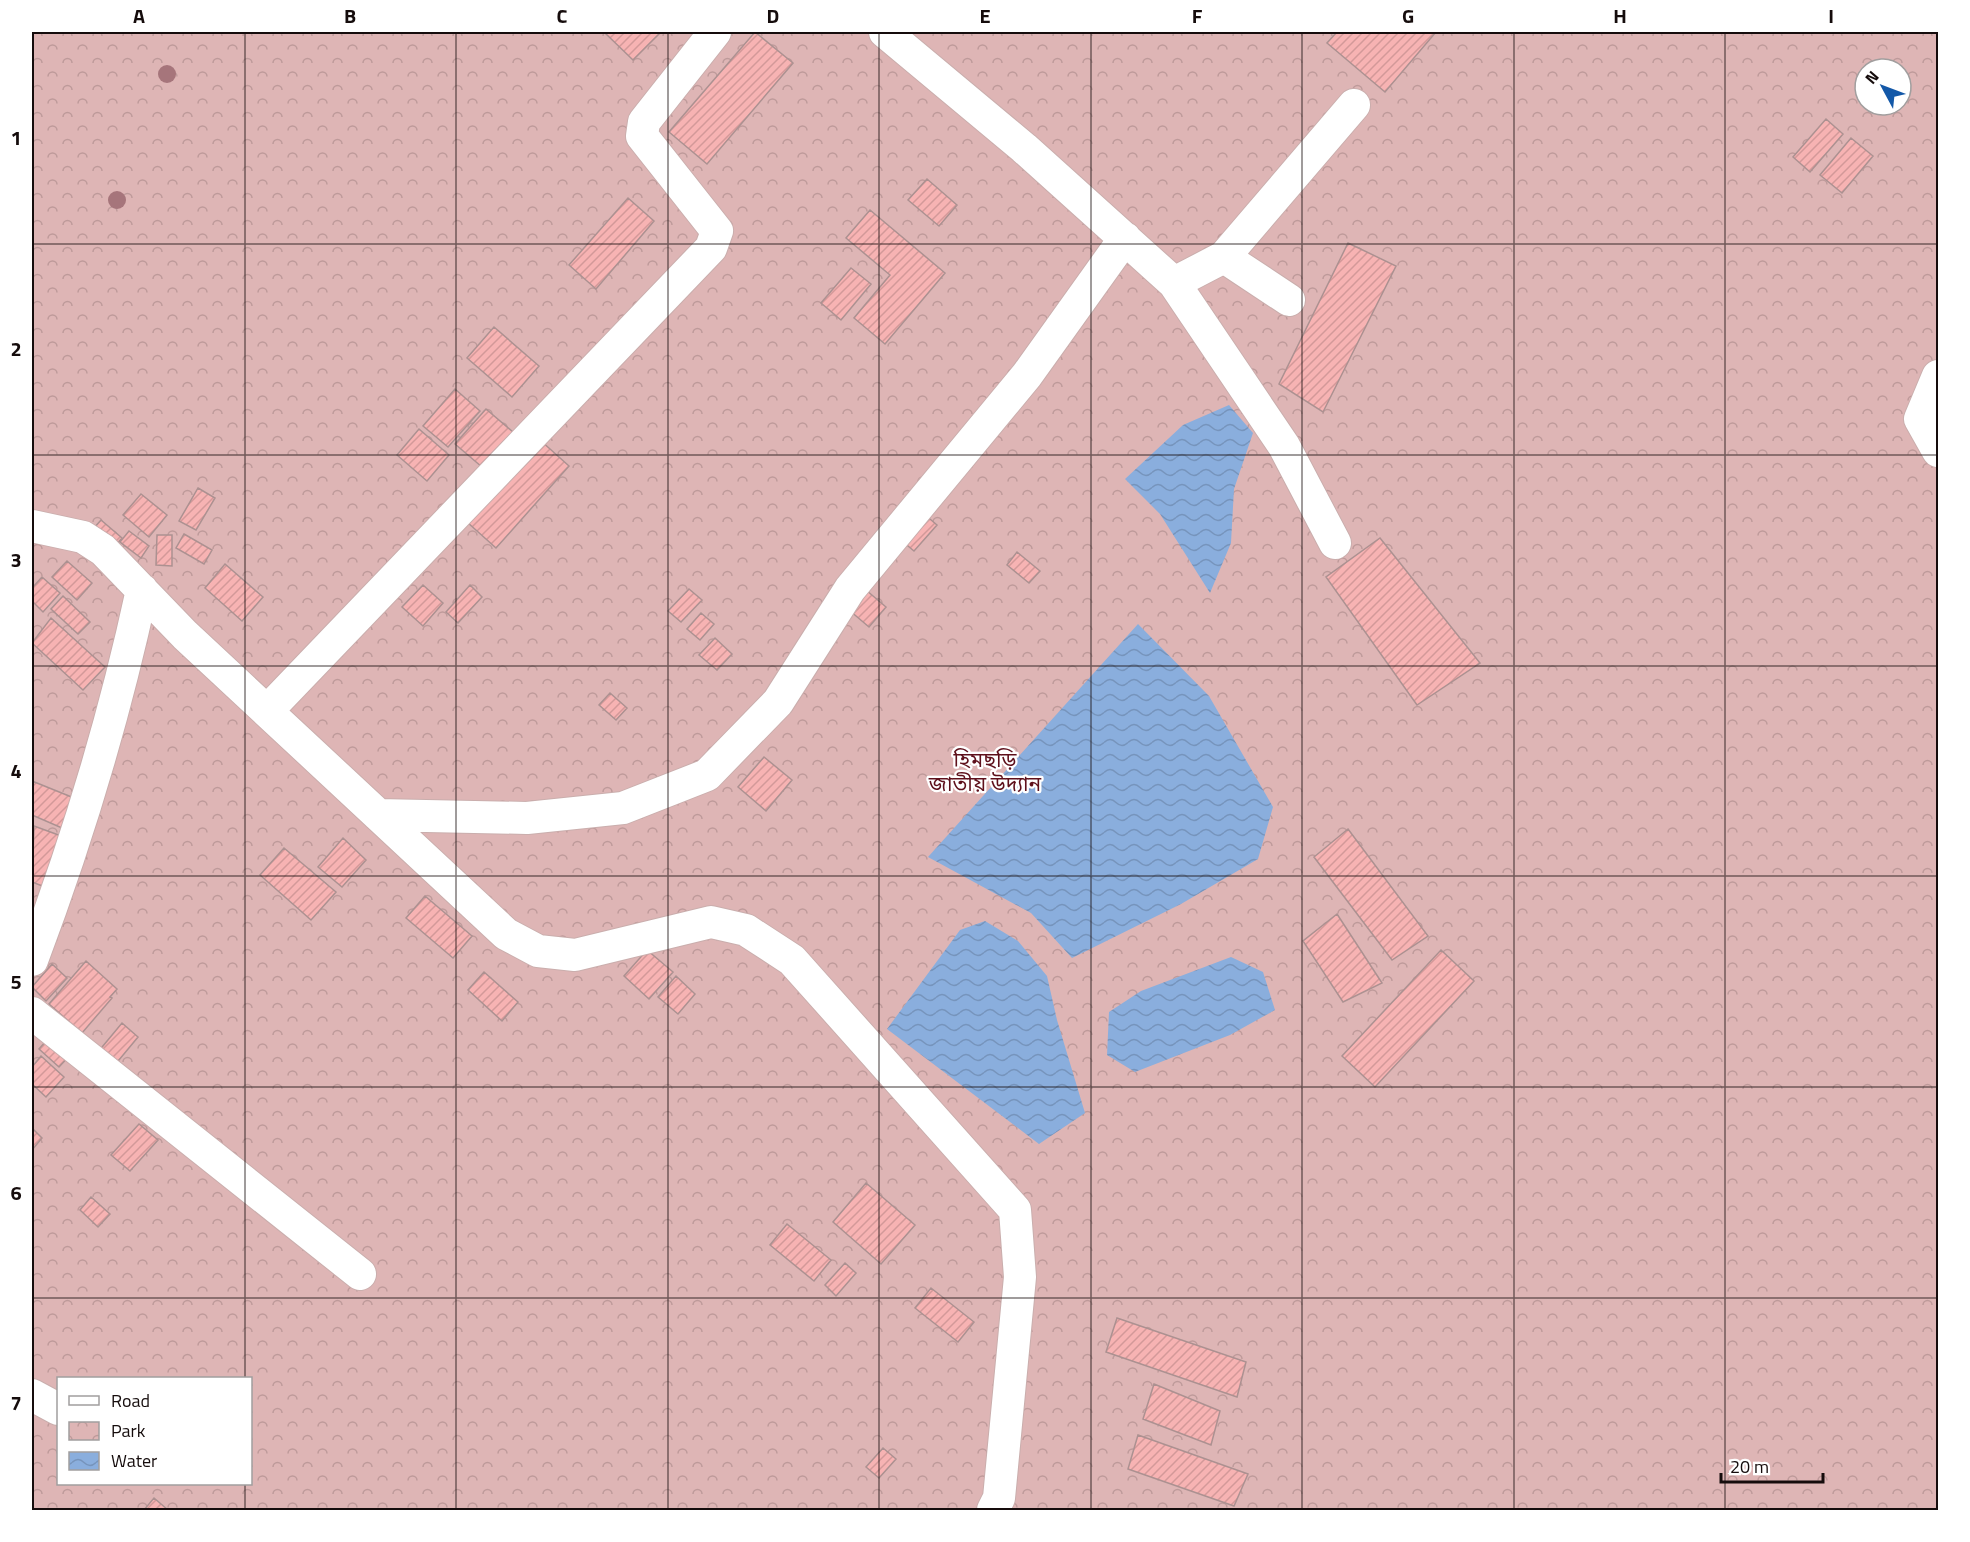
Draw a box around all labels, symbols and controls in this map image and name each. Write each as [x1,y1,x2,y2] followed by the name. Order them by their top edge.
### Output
[133,0,145,31] text: A
[344,0,356,31] text: B
[557,0,568,31] text: C
[767,0,779,31] text: D
[979,0,991,31] text: E
[1192,0,1203,31] text: F
[1402,0,1414,31] text: G
[1613,0,1627,31] text: H
[1828,0,1834,31] text: I
[1853,57,1913,117] north arrow
[1859,65,1884,89] text: N
[10,122,22,153] text: 1
[10,333,22,364] text: 2
[10,544,22,575] text: 3
[928,743,1042,799] park label: হিমছড়ি জাতীয় উদ্যান
[10,755,22,786] text: 4
[10,966,22,997] text: 5
[10,1177,22,1208] text: 6
[57,1377,252,1485] legend
[10,1387,22,1418] text: 7
[111,1387,150,1414] text: Road
[111,1417,146,1444] text: Park
[1721,1446,1823,1484] scale bar
[111,1447,157,1474] text: Water
[1730,1453,1769,1480] text: 20 m

